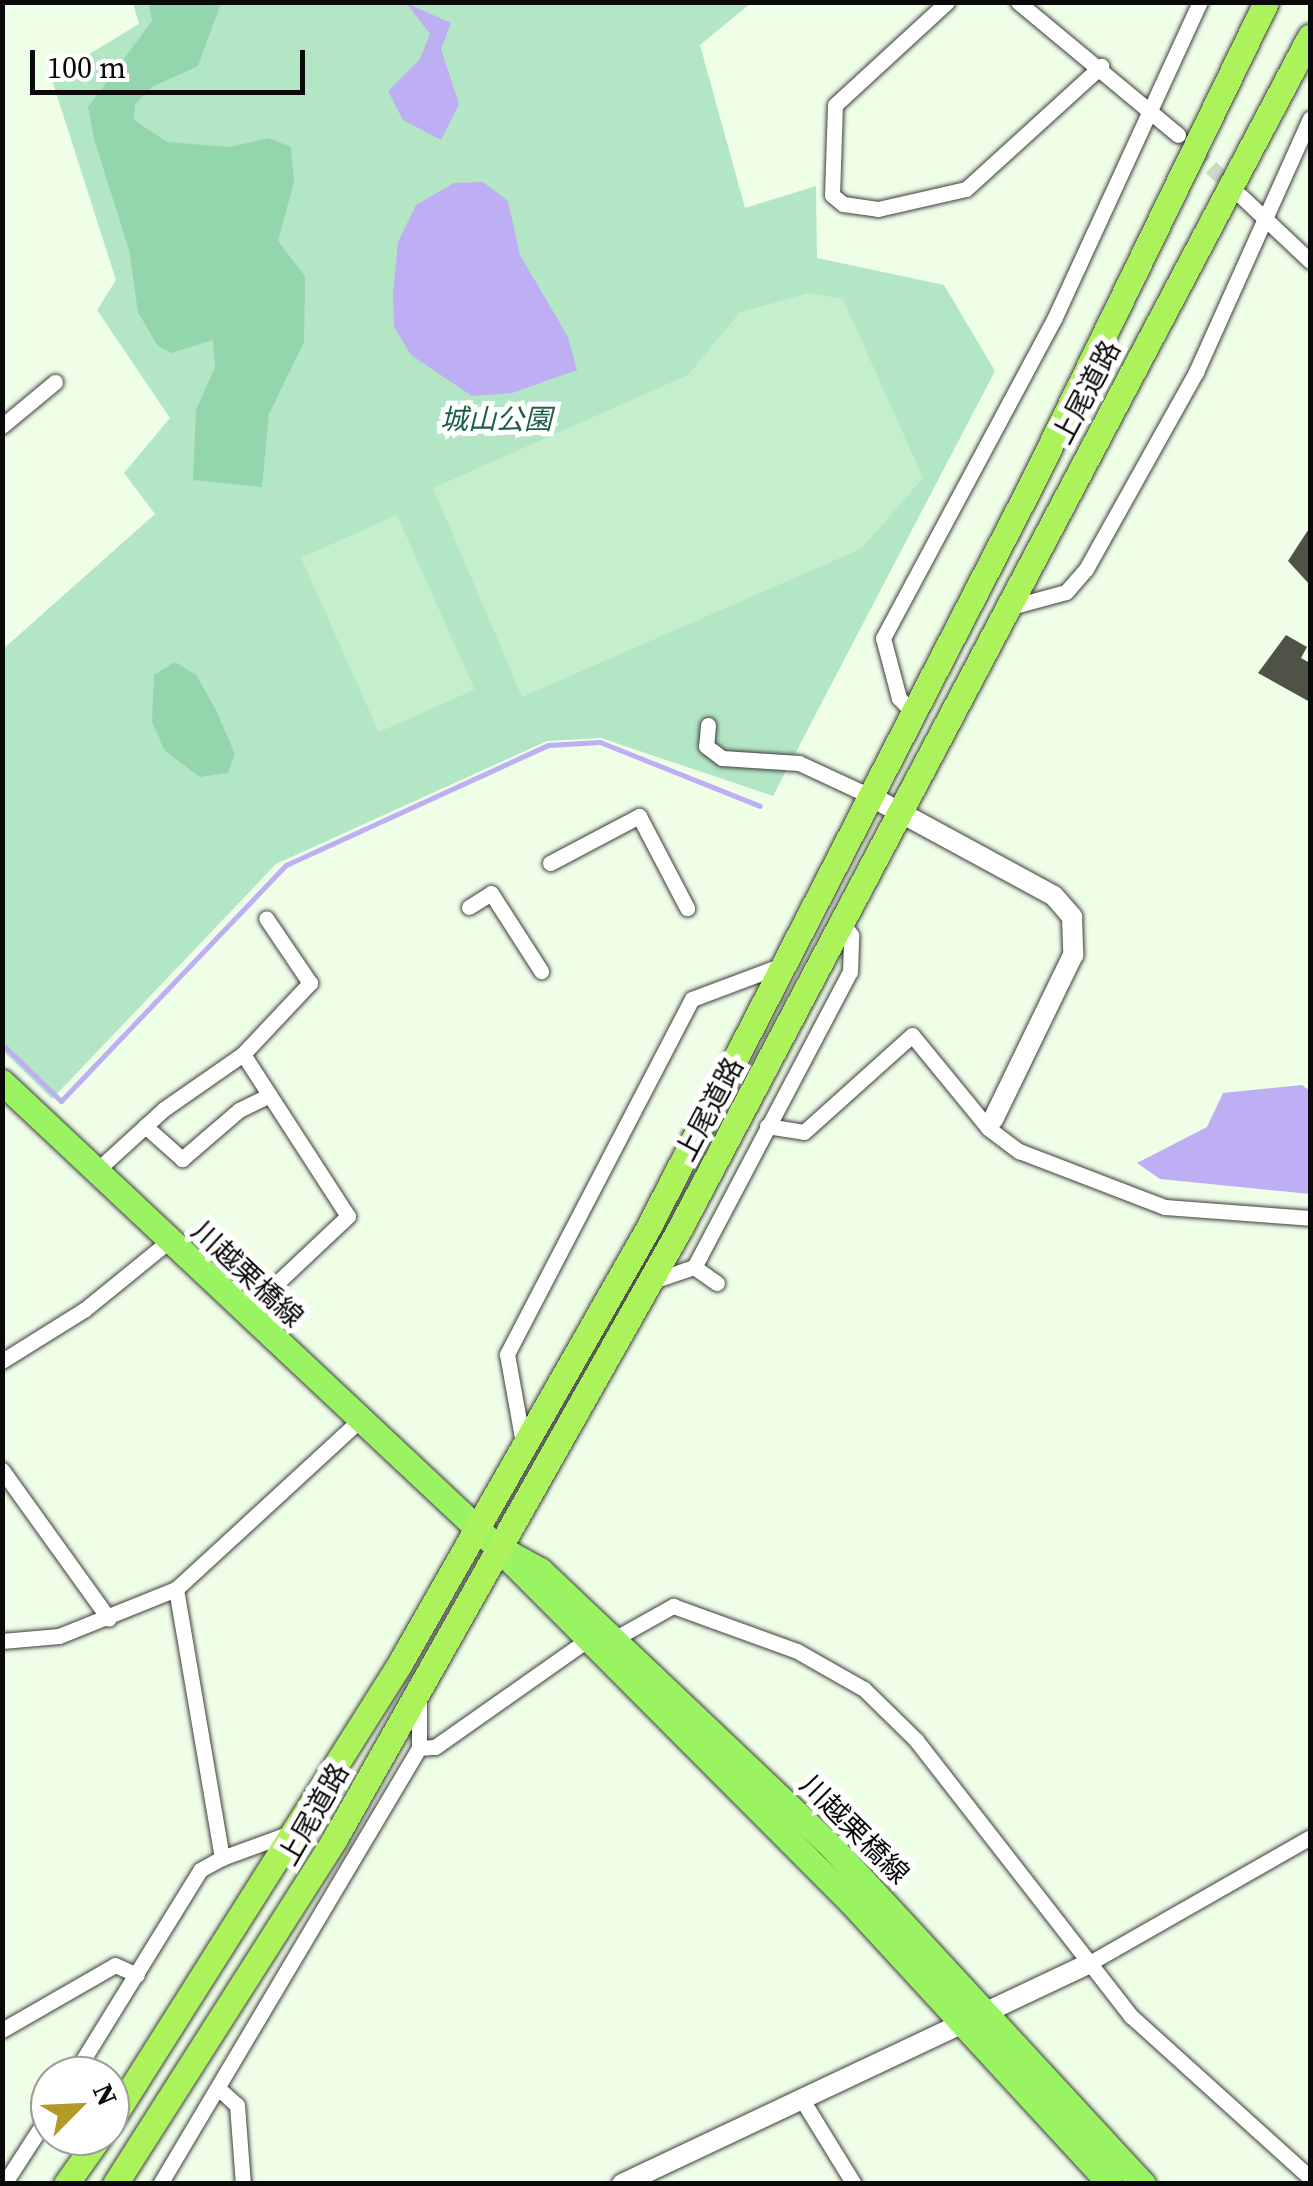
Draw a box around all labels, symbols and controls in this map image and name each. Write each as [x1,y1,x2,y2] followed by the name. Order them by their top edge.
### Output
[35,30,310,92] scale bar
[47,47,126,88] text: 100 m
[1045,335,1127,449] street label: 上尾道路
[440,402,552,436] park label: 城山公園
[668,1052,750,1166] street label: 上尾道路
[185,1214,311,1334] street label: 川越栗橋線
[270,1757,356,1871] street label: 上尾道路
[794,1768,916,1890] street label: 川越栗橋線
[30,2056,130,2156] north arrow
[84,2078,127,2112] text: N

